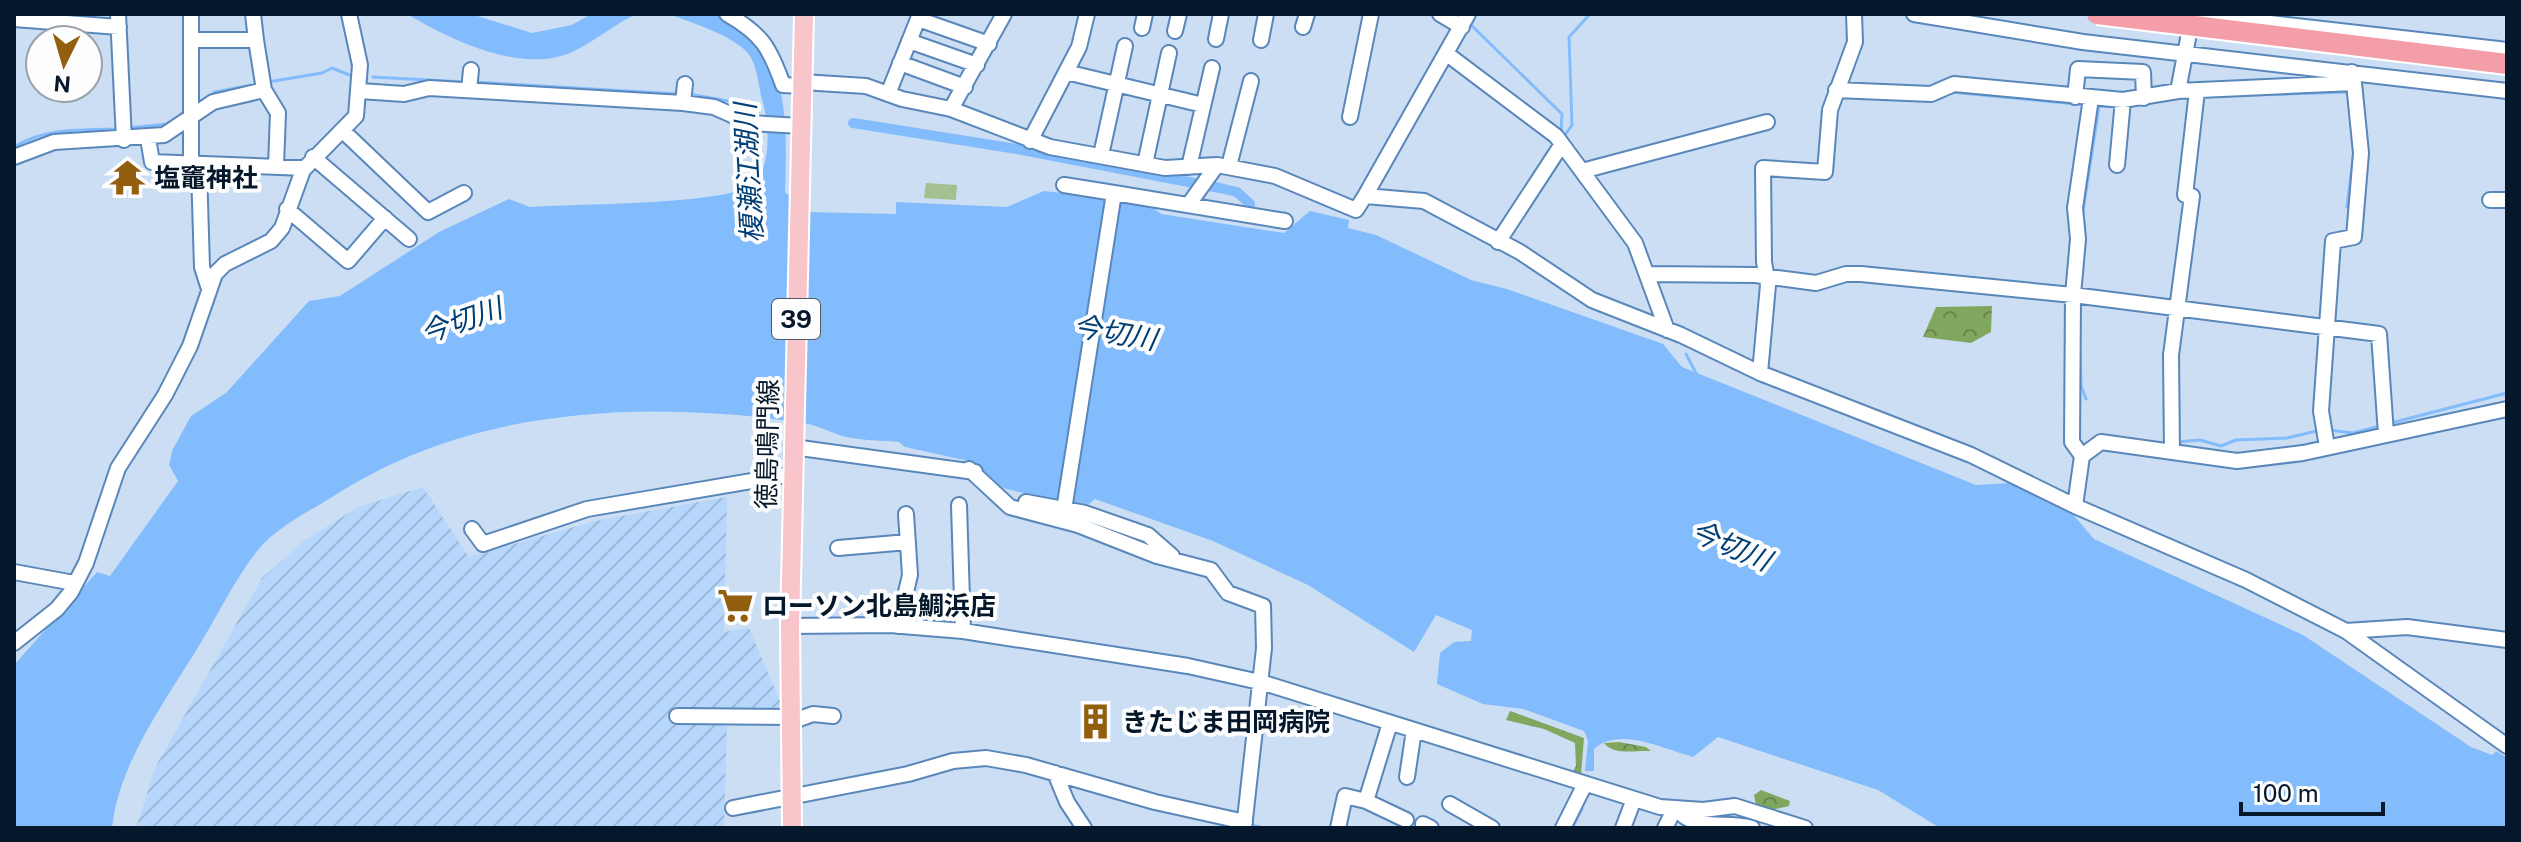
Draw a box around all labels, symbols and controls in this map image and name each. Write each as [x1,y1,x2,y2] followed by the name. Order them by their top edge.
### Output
[24,24,104,104] north arrow
[53,70,72,98] text: N
[728,99,768,244] water label: 榎瀬江湖川
[109,158,147,196] temple icon: 塩竈神社
[154,162,258,193] place label: 塩竈神社
[416,290,509,349] water label: 今切川
[772,299,820,339] road number: 39
[1071,308,1162,356] water label: 今切川
[750,379,784,509] street label: 徳島鳴門線
[1686,513,1779,578] water label: 今切川
[717,586,755,624] supermarket icon: ローソン北島鯛浜店
[762,590,996,621] place label: ローソン北島鯛浜店
[1077,702,1115,740] building icon: きたじま田岡病院
[1122,706,1330,737] place label: きたじま田岡病院
[2241,766,2383,816] scale bar
[2253,779,2319,807] text: 100 m

